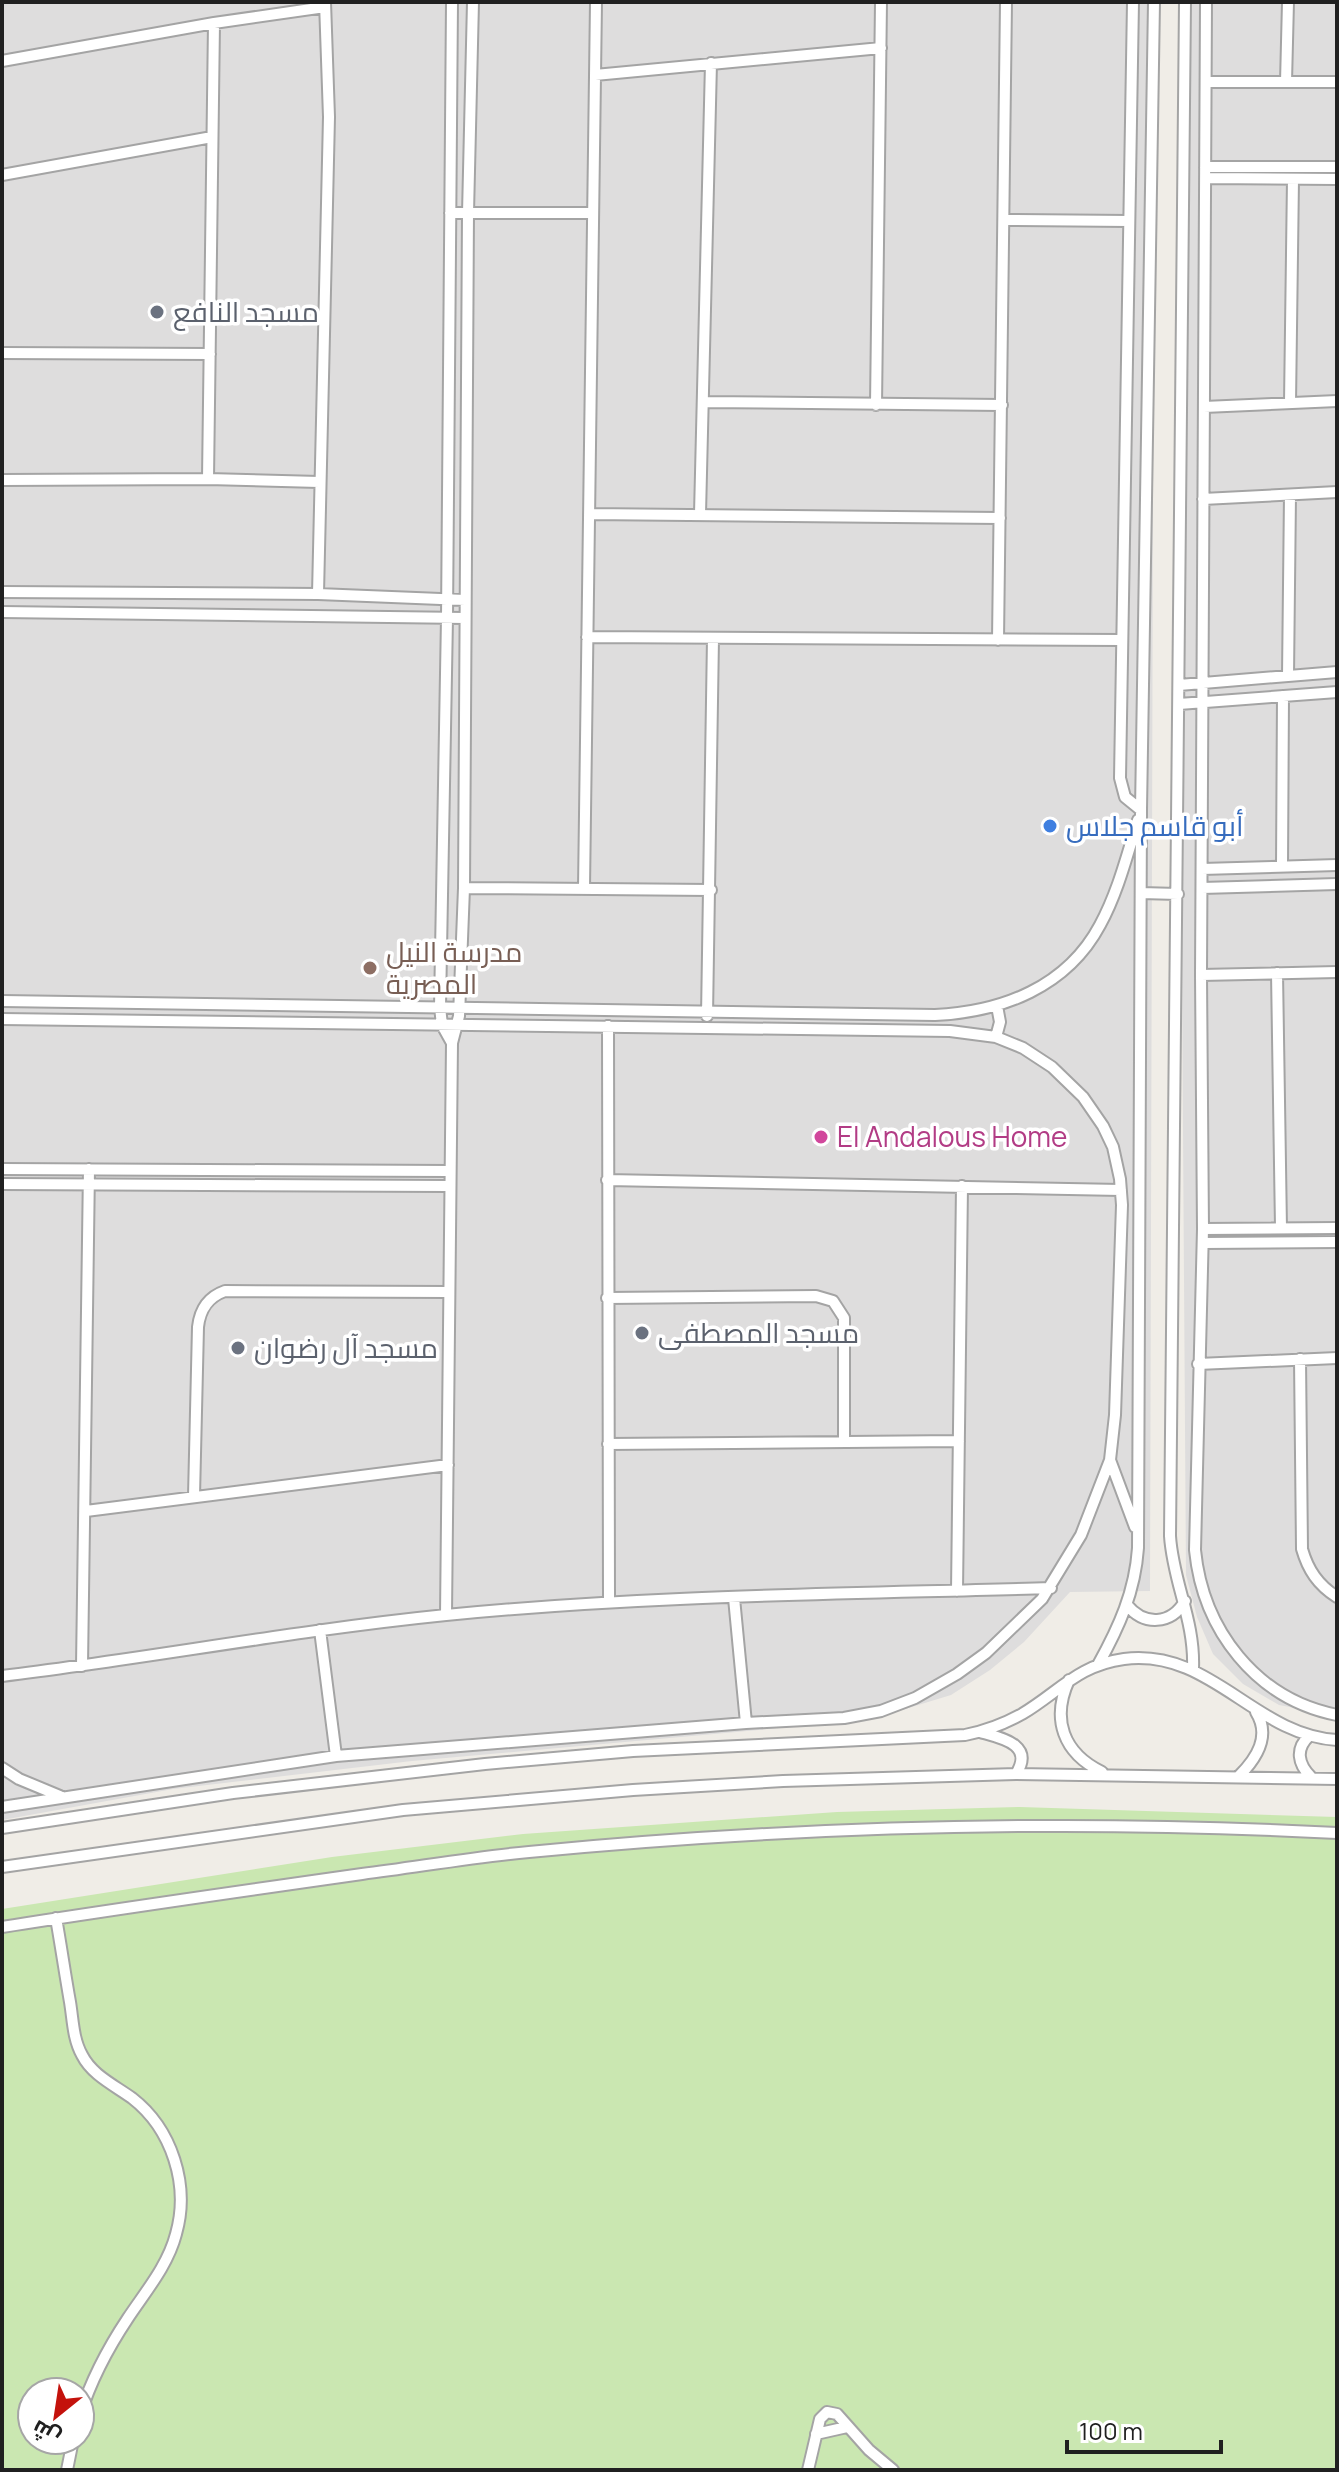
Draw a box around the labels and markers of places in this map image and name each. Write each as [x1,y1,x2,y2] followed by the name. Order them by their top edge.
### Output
[173,292,319,331] place label: مسجد النافع
[148,303,166,321] marker: مسجد النافع
[1066,806,1244,846] place label: أبو قاسم جلاس
[1041,817,1059,835] marker: أبو قاسم جلاس
[386,932,523,1002] place label: مدرسة النيل المصرية
[361,959,379,977] marker: مدرسة النيل المصرية
[837,1117,1067,1155] place label: El Andalous Home
[812,1128,830,1146] marker: El Andalous Home
[658,1313,859,1351] place label: مسجد المصطفى
[633,1324,651,1342] marker: مسجد المصطفى
[254,1328,438,1366] place label: مسجد آل رضوان
[229,1339,247,1357] marker: مسجد آل رضوان

